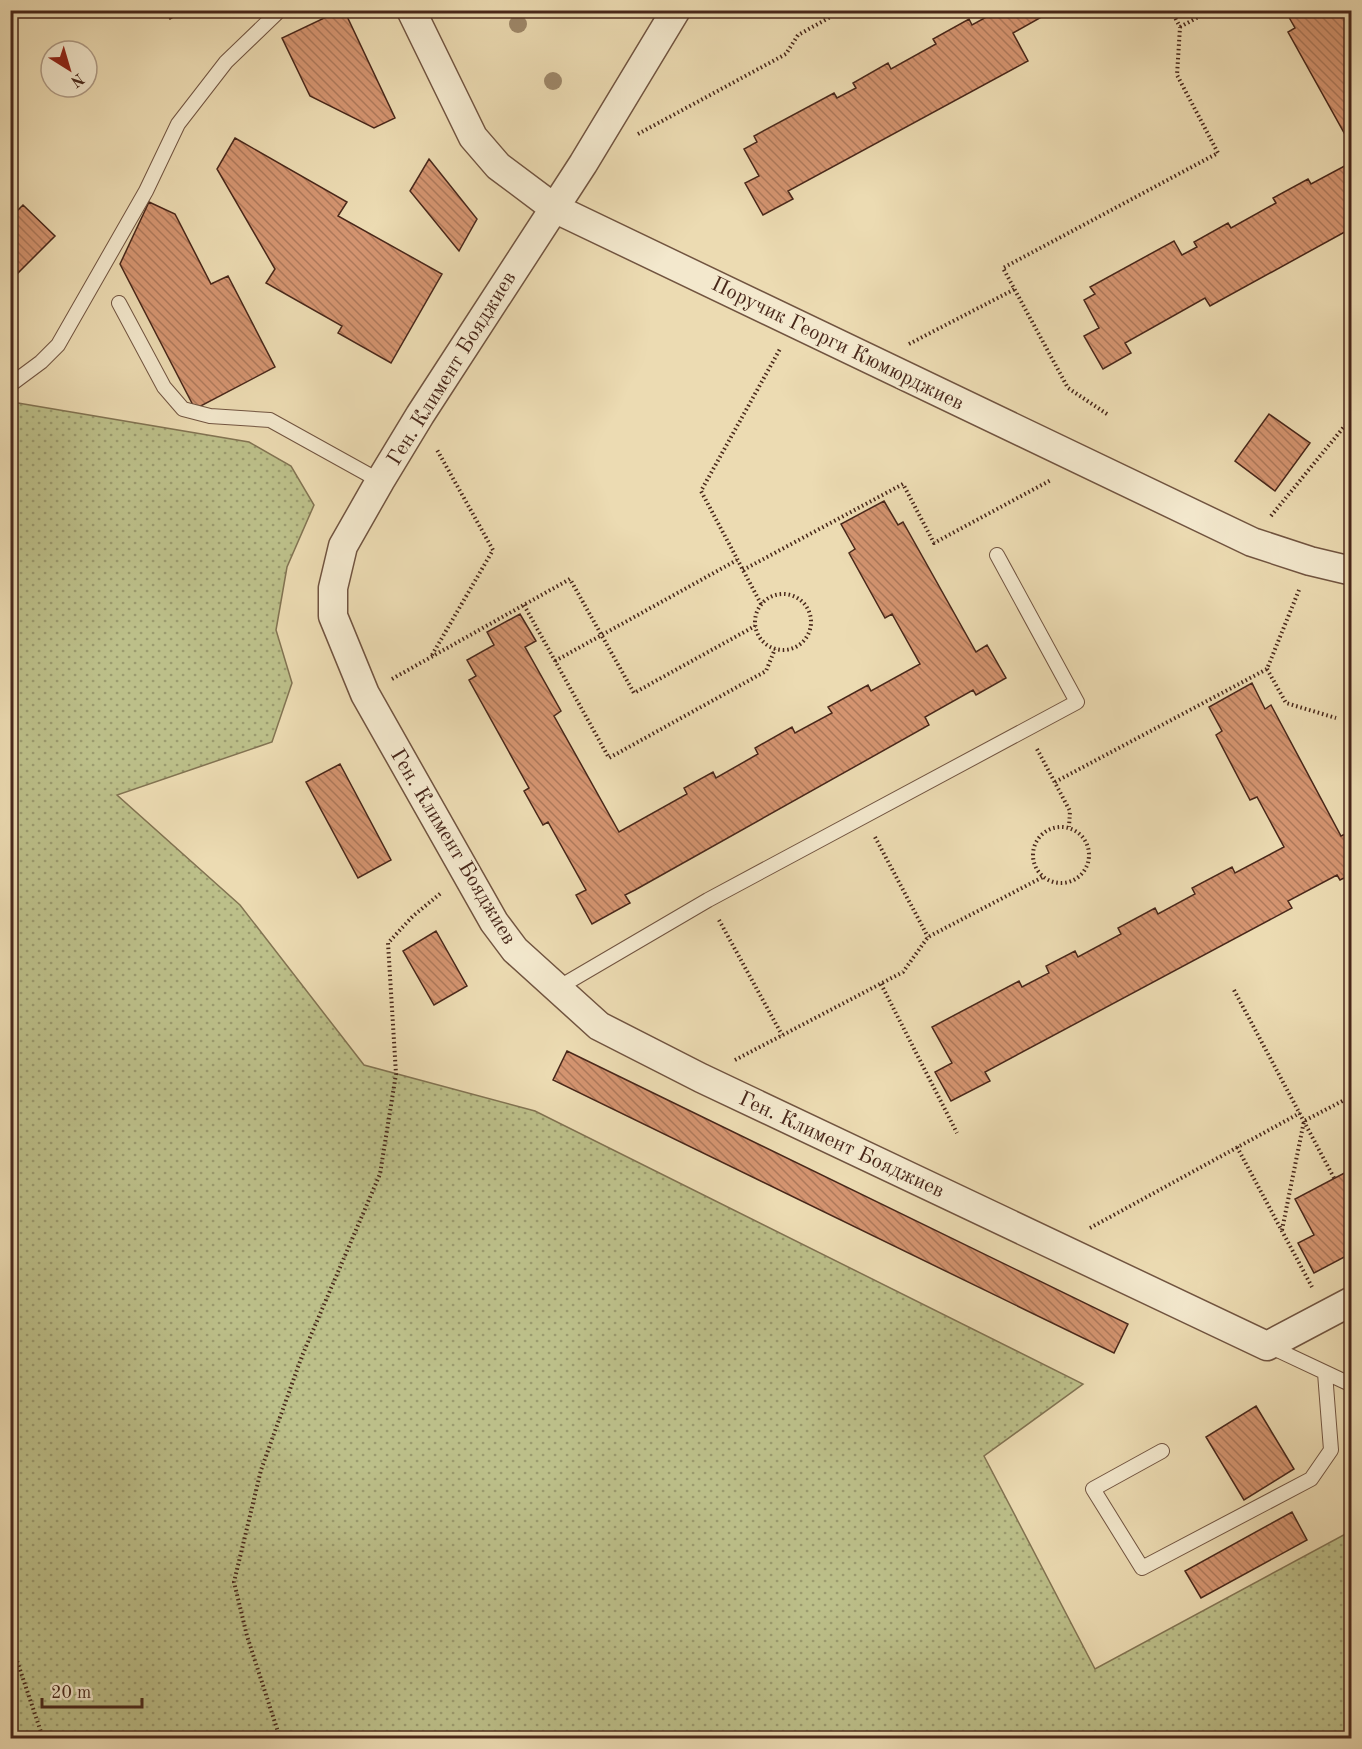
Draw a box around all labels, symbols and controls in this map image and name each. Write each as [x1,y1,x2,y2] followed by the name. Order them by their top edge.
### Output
[39,39,99,99] north arrow
[67,69,87,90] text: N
[384,268,521,469] street label: Ген. Климент Бояджиев
[708,274,967,415] street label: Поручик Георги Кюмюрджиев
[386,745,519,948] street label: Ген. Климент Бояджиев
[735,1089,947,1202] street label: Ген. Климент Бояджиев
[42,1671,142,1709] scale bar
[51,1684,91,1702] text: 20 m

